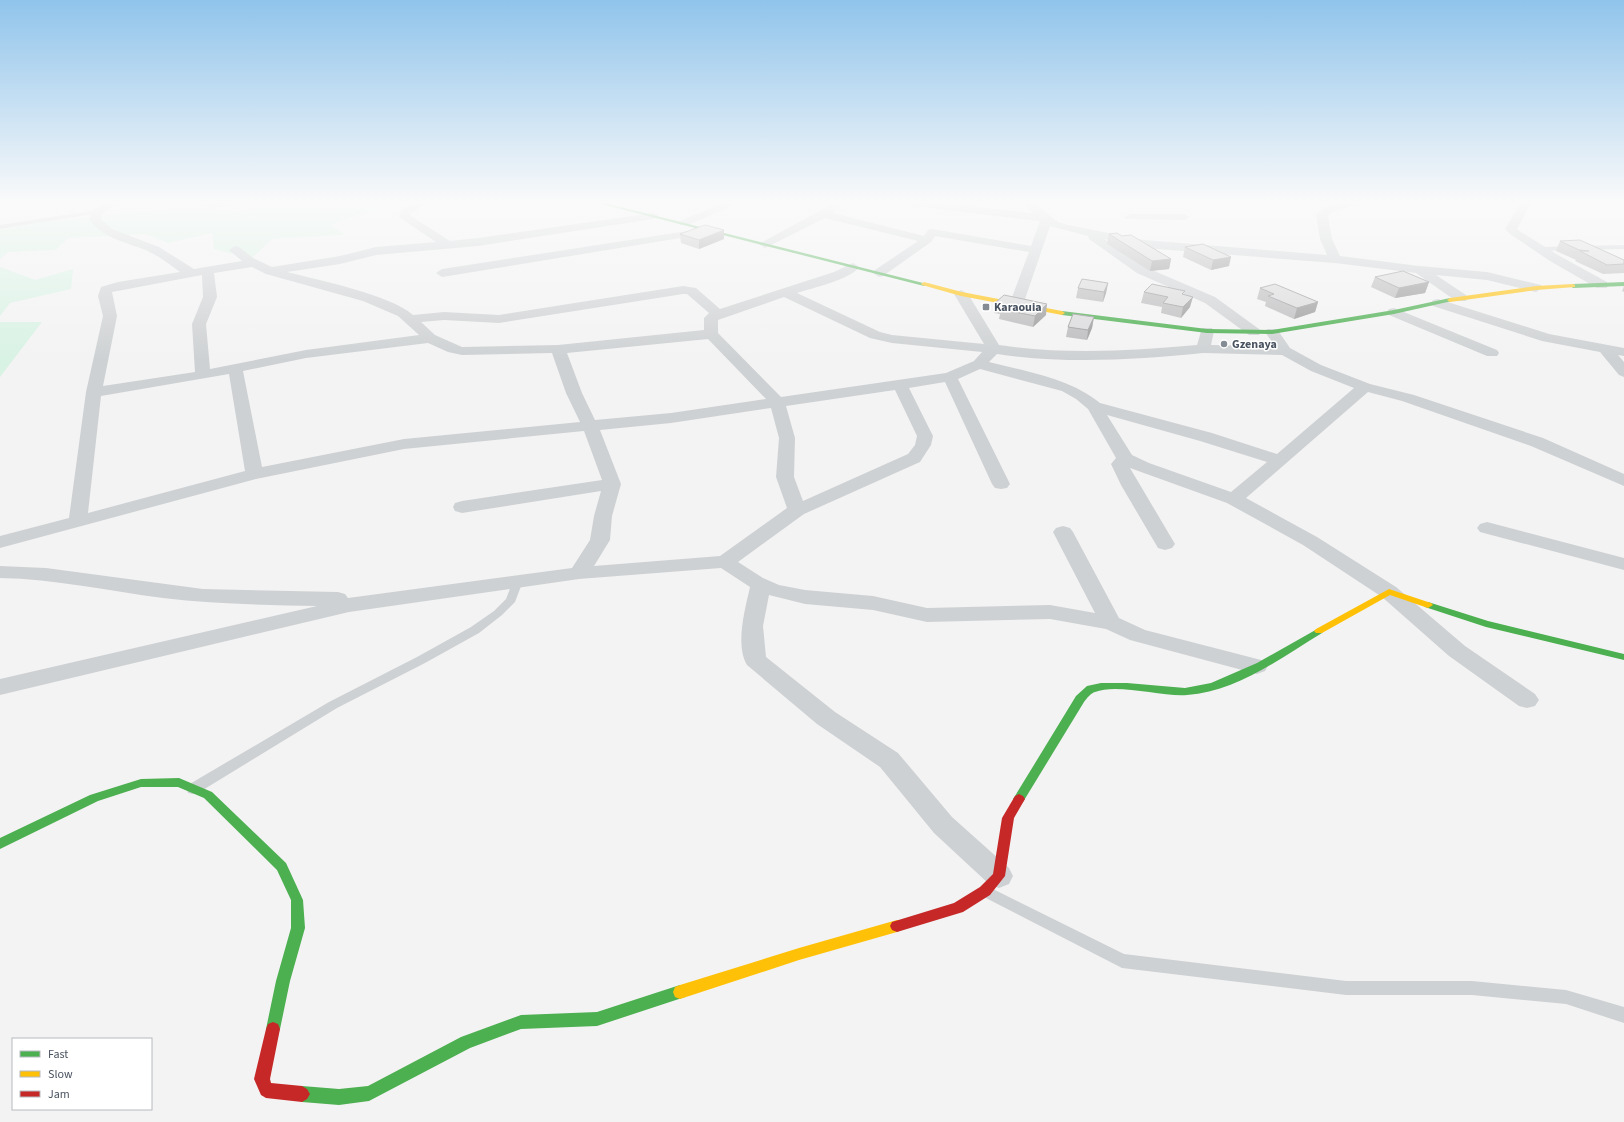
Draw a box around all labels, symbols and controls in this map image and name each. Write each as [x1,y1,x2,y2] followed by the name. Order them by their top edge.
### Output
[994,299,1042,316] place label: Karaouia
[981,302,991,312] marker: Karaouia
[1232,336,1277,353] place label: Gzenaya
[1219,339,1229,349] marker: Gzenaya
[12,1038,152,1110] legend
[48,1046,68,1063] text: Fast
[48,1066,73,1083] text: Slow
[48,1086,70,1103] text: Jam

